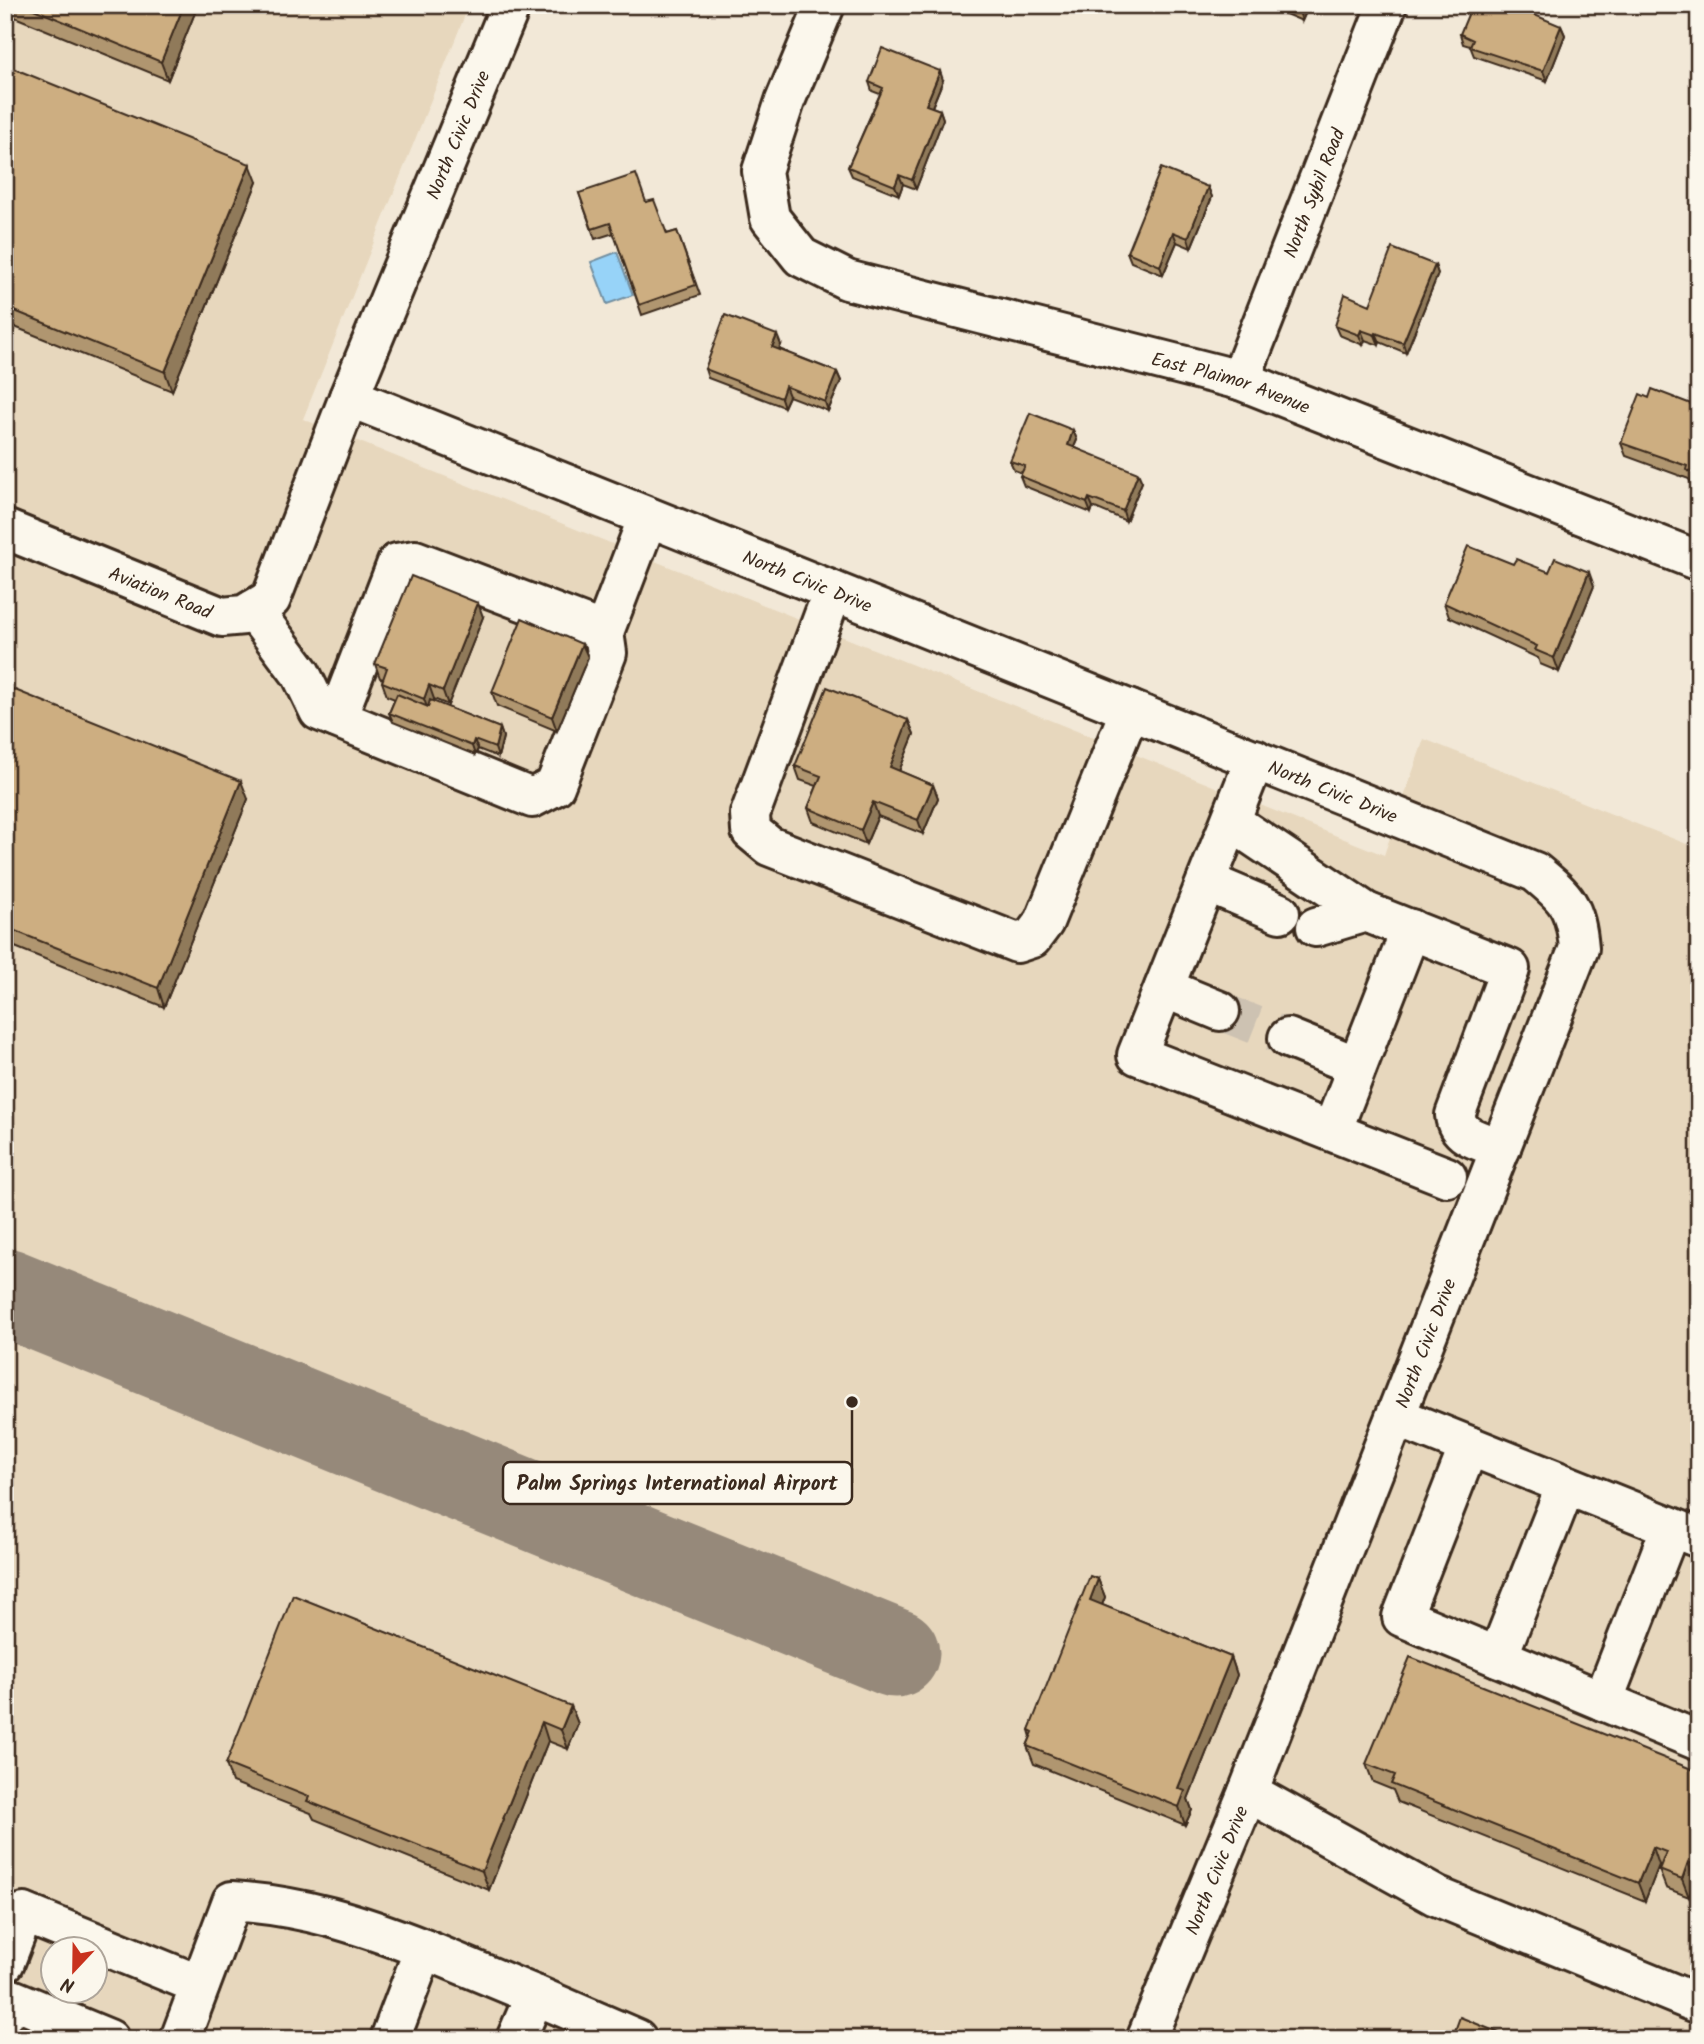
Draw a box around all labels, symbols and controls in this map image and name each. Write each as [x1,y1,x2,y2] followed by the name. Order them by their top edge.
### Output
[419,66,499,205] street label: North Civic Drive
[1276,124,1354,263] street label: North Sybil Road
[1148,345,1314,423] street label: East Plaimor Avenue
[738,543,877,622] street label: North Civic Drive
[104,560,217,629] street label: Aviation Road
[1263,754,1402,833] street label: North Civic Drive
[1388,1274,1466,1413] street label: North Civic Drive
[503,1462,852,1504] callout: Palm Springs International Airport
[516,1468,838,1501] text: Palm Springs International Airport
[1178,1801,1258,1940] street label: North Civic Drive
[38,1936,108,2006] north arrow
[57,1968,80,2000] text: N

